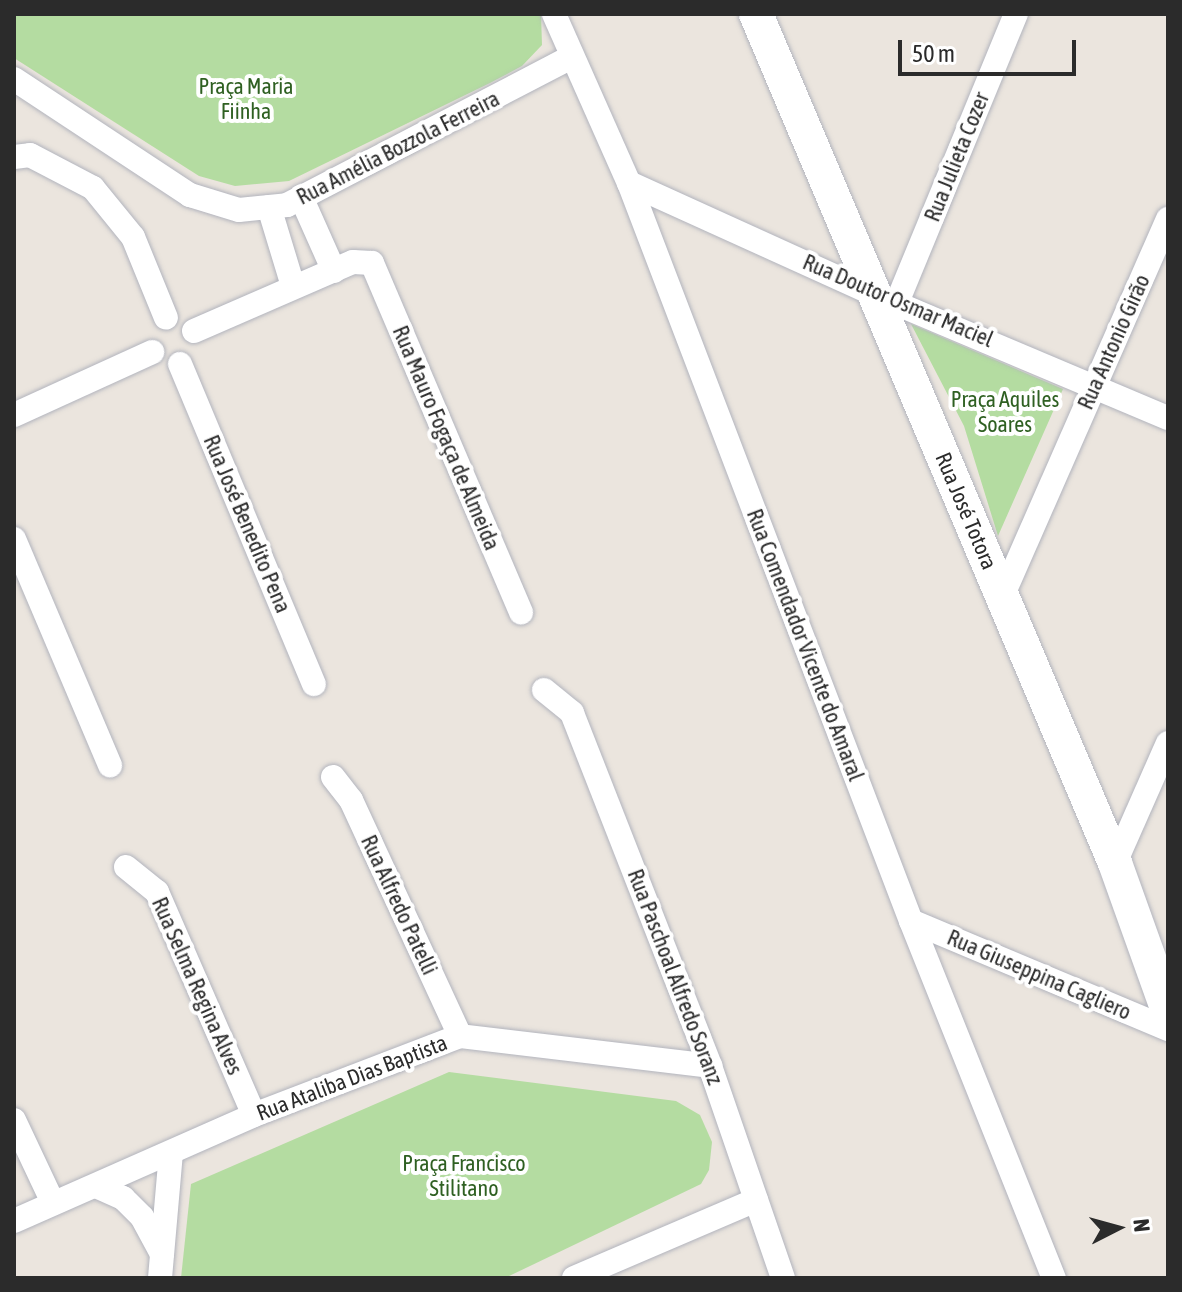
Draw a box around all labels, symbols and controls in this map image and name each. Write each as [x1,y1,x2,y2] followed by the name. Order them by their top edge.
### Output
[902,24,1080,74] scale bar
[912,40,955,67] text: 50 m
[198,73,294,124] park label: Praça Maria Fiinha
[292,85,504,211] street label: Rua Amélia Bozzola Ferreira
[919,88,995,226] street label: Rua Julieta Cozer
[799,249,997,353] street label: Rua Doutor Osmar Maciel
[1072,270,1156,414] street label: Rua Antonio Girão
[387,322,505,554] street label: Rua Mauro Fogaça de Almeida
[951,386,1059,438] park label: Praça Aquiles Soares
[198,431,296,617] street label: Rua José Benedito Pena
[930,449,1002,573] street label: Rua José Totora
[741,505,869,785] street label: Rua Comendador Vicente do Amaral
[355,831,443,979] street label: Rua Alfredo Patelli
[622,866,728,1088] street label: Rua Paschoal Alfredo Soranz
[146,893,248,1079] street label: Rua Selma Regina Alves
[943,924,1135,1026] street label: Rua Giuseppina Cagliero
[253,1029,451,1127] street label: Rua Ataliba Dias Baptista
[402,1150,526,1202] park label: Praça Francisco Stilitano
[1078,1188,1158,1268] north arrow
[1128,1218,1155,1233] text: N

